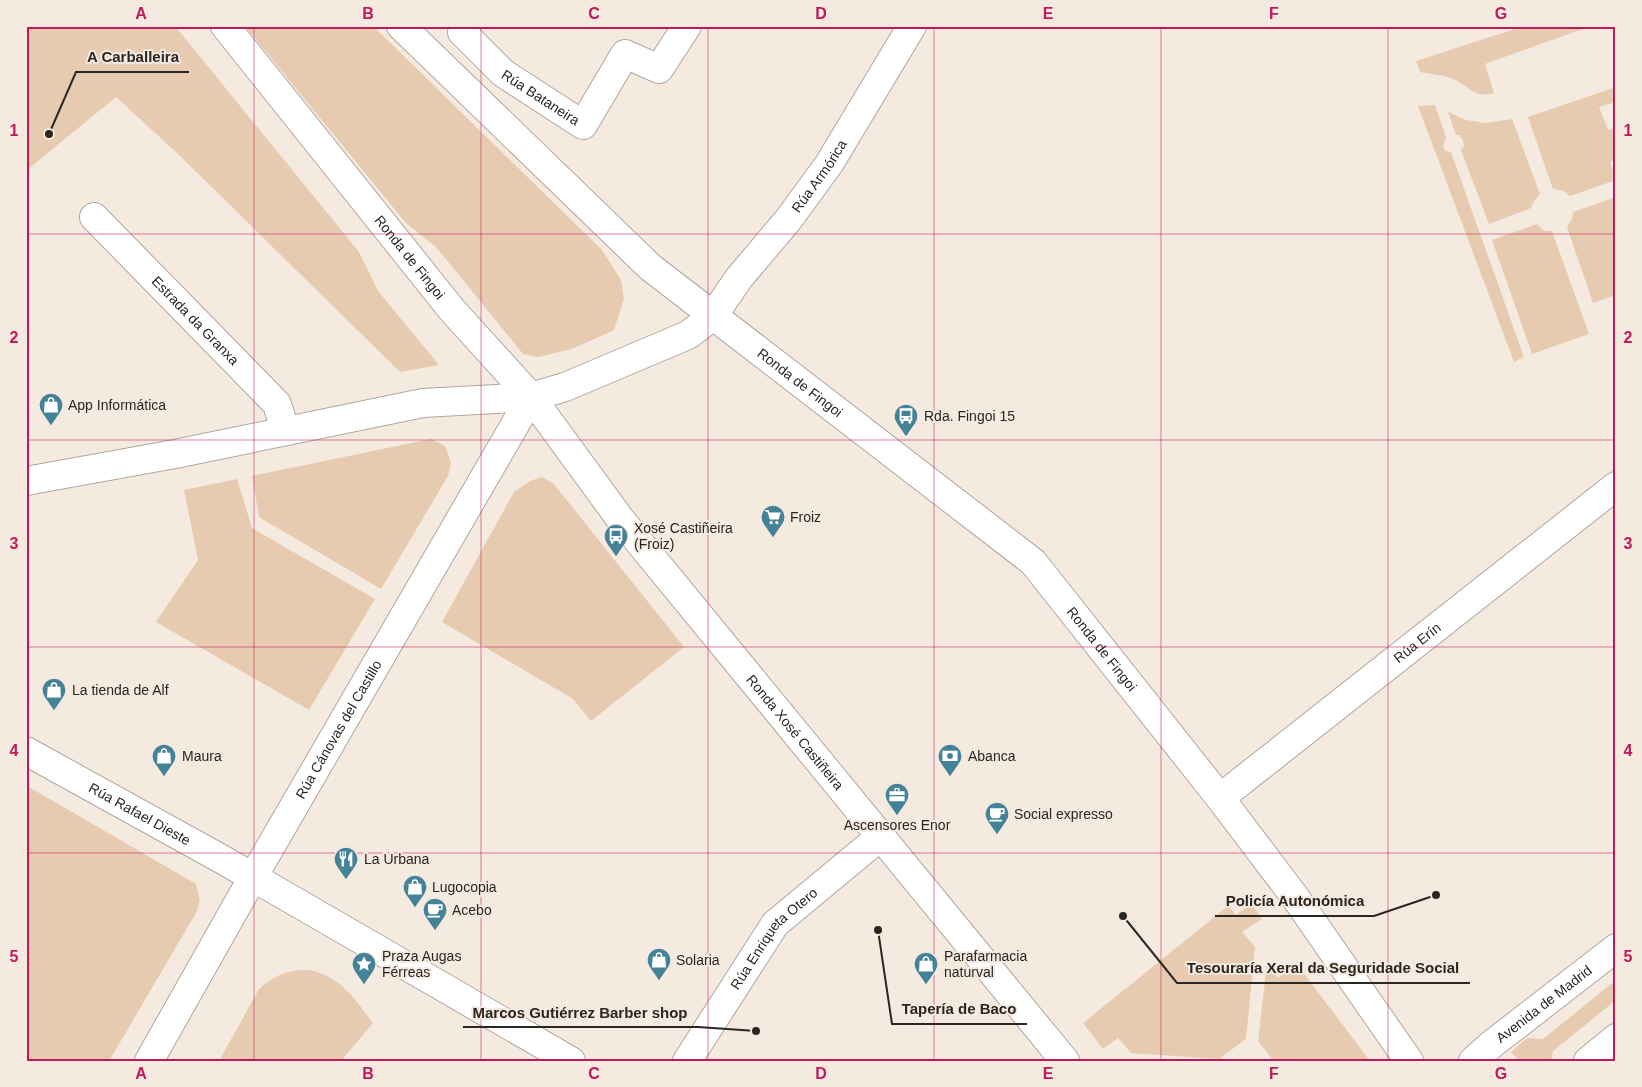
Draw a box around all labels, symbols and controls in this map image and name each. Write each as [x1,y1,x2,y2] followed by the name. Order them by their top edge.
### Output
[135,5,147,22] text: A
[362,5,374,22] text: B
[588,5,600,22] text: C
[815,5,827,22] text: D
[1043,5,1054,22] text: E
[1269,5,1279,22] text: F
[1495,5,1507,22] text: G
[76,42,189,72] callout: A Carballeira
[87,48,180,65] text: A Carballeira
[499,66,583,129] street label: Rúa Bataneira
[10,122,19,139] text: 1
[1624,122,1633,139] text: 1
[788,137,850,216] street label: Rúa Armórica
[371,212,448,302] street label: Ronda de Fingoi
[149,273,242,368] street label: Estrada da Granxa
[10,329,19,346] text: 2
[1624,329,1633,346] text: 2
[754,345,846,420] street label: Ronda de Fingoi
[38,392,64,426] shop icon: App Informática
[68,397,166,413] place label: App Informática
[893,403,919,437] bus stop icon: Rda. Fingoi 15
[924,408,1015,424] place label: Rda. Fingoi 15
[760,504,786,538] supermarket icon: Froiz
[790,509,821,525] place label: Froiz
[634,520,733,552] place label: Xosé Castiñeira (Froiz)
[603,523,629,557] bus stop icon: Xosé Castiñeira (Froiz)
[10,535,19,552] text: 3
[1624,535,1633,552] text: 3
[1064,604,1140,694] street label: Ronda de Fingoi
[1390,619,1444,666] street label: Rúa Erín
[292,657,385,801] street label: Rúa Cánovas del Castillo
[743,671,847,793] street label: Ronda Xosé Castiñeira
[41,677,67,711] shop icon: La tienda de Alf
[72,682,169,698] place label: La tienda de Alf
[10,742,19,759] text: 4
[1624,742,1633,759] text: 4
[151,743,177,777] shop icon: Maura
[937,743,963,777] bank icon: Abanca
[182,748,222,764] place label: Maura
[968,748,1016,764] place label: Abanca
[86,779,194,849] street label: Rúa Rafael Dieste
[884,782,910,816] office icon: Ascensores Enor
[984,801,1010,835] cafe icon: Social expresso
[1014,806,1113,822] place label: Social expresso
[844,817,951,833] place label: Ascensores Enor
[333,846,359,880] restaurant icon: La Urbana
[364,851,430,867] place label: La Urbana
[402,874,428,908] shop icon: Lugocopia
[432,879,497,895] place label: Lugocopia
[727,884,821,992] street label: Rúa Enriqueta Otero
[1215,886,1374,916] callout: Policía Autonómica
[1226,892,1365,909] text: Policía Autonómica
[422,897,448,931] cafe icon: Acebo
[452,902,492,918] place label: Acebo
[646,947,672,981] shop icon: Solaria
[10,948,19,965] text: 5
[382,948,461,980] place label: Praza Augas Férreas
[944,948,1027,980] place label: Parafarmacia naturval
[1624,948,1633,965] text: 5
[351,951,377,985] place icon: Praza Augas Férreas
[913,951,939,985] shop icon: Parafarmacia naturval
[676,952,720,968] place label: Solaria
[1177,953,1470,983] callout: Tesouraría Xeral da Seguridade Social
[1187,959,1459,976] text: Tesouraría Xeral da Seguridade Social
[1493,962,1595,1046] street label: Avenida de Madrid
[892,994,1027,1024] callout: Tapería de Baco
[463,997,698,1027] callout: Marcos Gutiérrez Barber shop
[902,1000,1016,1017] text: Tapería de Baco
[472,1004,688,1021] text: Marcos Gutiérrez Barber shop
[135,1065,147,1082] text: A
[362,1065,374,1082] text: B
[588,1065,600,1082] text: C
[815,1065,827,1082] text: D
[1043,1065,1054,1082] text: E
[1269,1065,1279,1082] text: F
[1495,1065,1507,1082] text: G

